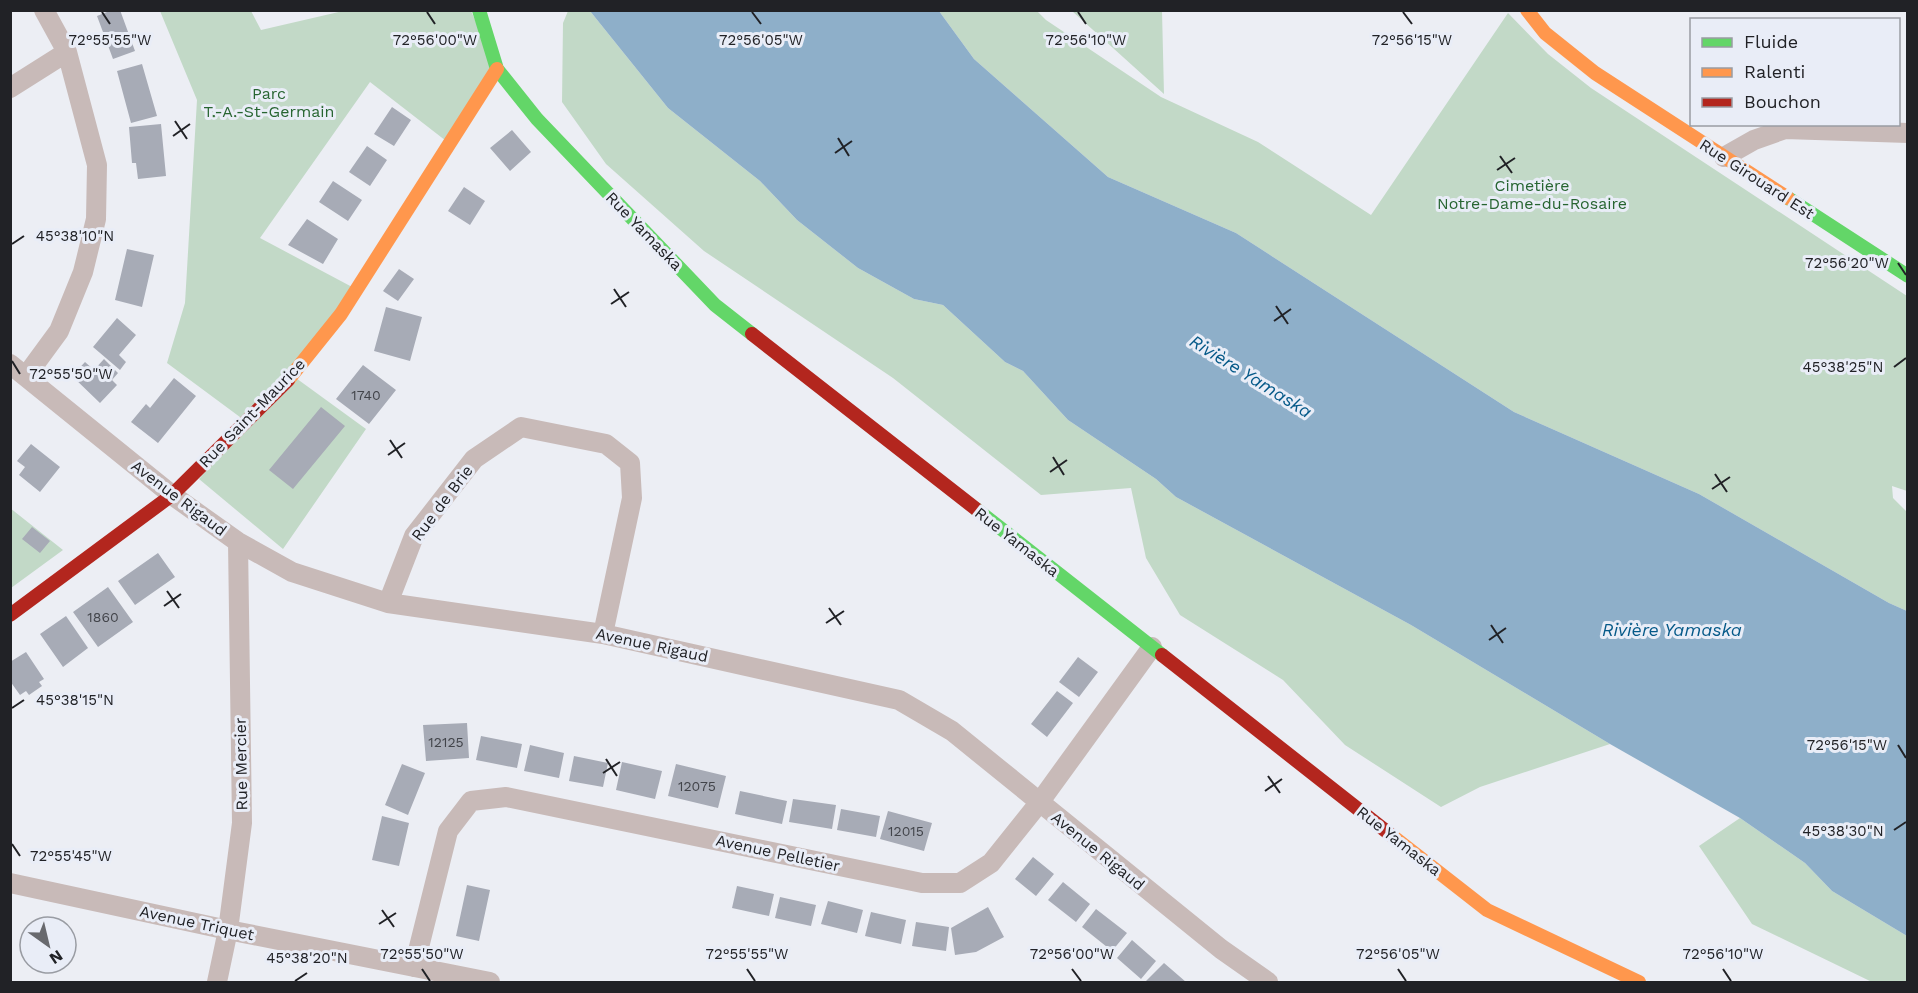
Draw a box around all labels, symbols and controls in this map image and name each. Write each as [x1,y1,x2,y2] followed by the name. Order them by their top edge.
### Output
[1690,18,1900,126] legend
[69,31,151,49] text: 72°55'55"W
[393,31,477,49] text: 72°56'00"W
[719,31,803,49] text: 72°56'05"W
[1045,31,1127,49] text: 72°56'10"W
[1372,31,1452,49] text: 72°56'15"W
[1744,31,1798,52] text: Fluide
[1744,61,1805,82] text: Ralenti
[204,84,334,121] park label: Parc T.-A.-St-Germain
[1744,91,1821,112] text: Bouchon
[1696,135,1818,223] street label: Rue Girouard Est
[1437,176,1627,213] park label: Cimetière Notre-Dame-du-Rosaire
[602,188,686,274] street label: Rue Yamaska
[36,227,114,245] text: 45°38'10"N
[1805,254,1889,272] text: 72°56'20"W
[1186,330,1316,422] water label: Rivière Yamaska
[195,354,309,472] street label: Rue Saint-Maurice
[1803,358,1883,376] text: 45°38'25"N
[29,365,113,383] text: 72°55'50"W
[351,387,381,403] house number: 1740
[128,456,230,540] street label: Avenue Rigaud
[407,461,477,545] street label: Rue de Brie
[971,503,1063,581] street label: Rue Yamaska
[87,609,119,625] house number: 1860
[1602,619,1742,640] water label: Rivière Yamaska
[594,624,710,666] street label: Avenue Rigaud
[36,691,114,709] text: 45°38'15"N
[231,717,251,811] street label: Rue Mercier
[428,734,464,750] house number: 12125
[1807,736,1887,754] text: 72°56'15"W
[678,778,716,794] house number: 12075
[1353,802,1445,880] street label: Rue Yamaska
[1048,808,1148,894] street label: Avenue Rigaud
[1802,822,1884,840] text: 45°38'30"N
[888,823,924,839] house number: 12015
[714,831,842,876] street label: Avenue Pelletier
[30,847,112,865] text: 72°55'45"W
[138,902,256,944] street label: Avenue Triquet
[18,915,78,975] north arrow
[380,945,464,963] text: 72°55'50"W
[706,945,788,963] text: 72°55'55"W
[1030,945,1114,963] text: 72°56'00"W
[1356,945,1440,963] text: 72°56'05"W
[1682,945,1764,963] text: 72°56'10"W
[46,946,66,968] text: N
[266,949,348,967] text: 45°38'20"N

